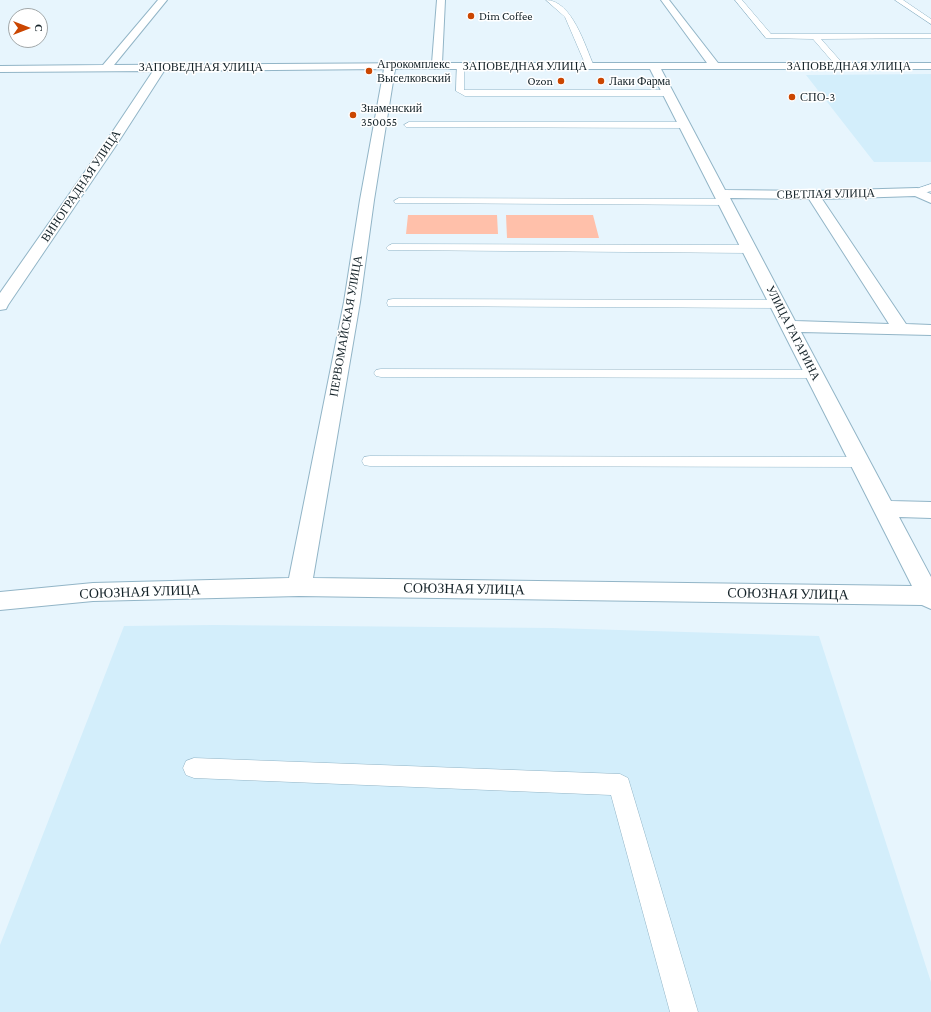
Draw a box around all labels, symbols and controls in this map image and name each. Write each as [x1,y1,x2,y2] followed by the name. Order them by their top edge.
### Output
[8,8,48,48] north arrow
[479,9,533,23] place label: Dim Coffee
[466,11,476,21] marker: Dim Coffee
[33,24,45,32] text: С
[377,57,451,85] place label: Агрокомплекс Выселковский
[463,59,587,73] street label: ЗАПОВЕДНАЯ УЛИЦА
[787,59,911,73] street label: ЗАПОВЕДНАЯ УЛИЦА
[139,60,263,74] street label: ЗАПОВЕДНАЯ УЛИЦА
[364,66,374,76] marker: Агрокомплекс Выселковский
[527,74,553,88] place label: Ozon
[609,74,670,88] place label: Лаки Фарма
[556,76,566,86] marker: Ozon
[596,76,606,86] marker: Лаки Фарма
[800,90,835,104] place label: СПО-3
[787,92,797,102] marker: СПО-3
[361,101,422,129] place label: Знаменский 350055
[348,110,358,120] marker: Знаменский 350055
[38,127,124,245] street label: ВИНОГРАДНАЯ УЛИЦА
[777,186,875,202] street label: СВЕТЛАЯ УЛИЦА
[326,254,366,398] street label: ПЕРВОМАЙСКАЯ УЛИЦА
[763,283,823,383] street label: УЛИЦА ГАГАРИНА
[403,580,525,598] street label: СОЮЗНАЯ УЛИЦА
[79,581,201,603] street label: СОЮЗНАЯ УЛИЦА
[727,585,849,603] street label: СОЮЗНАЯ УЛИЦА

